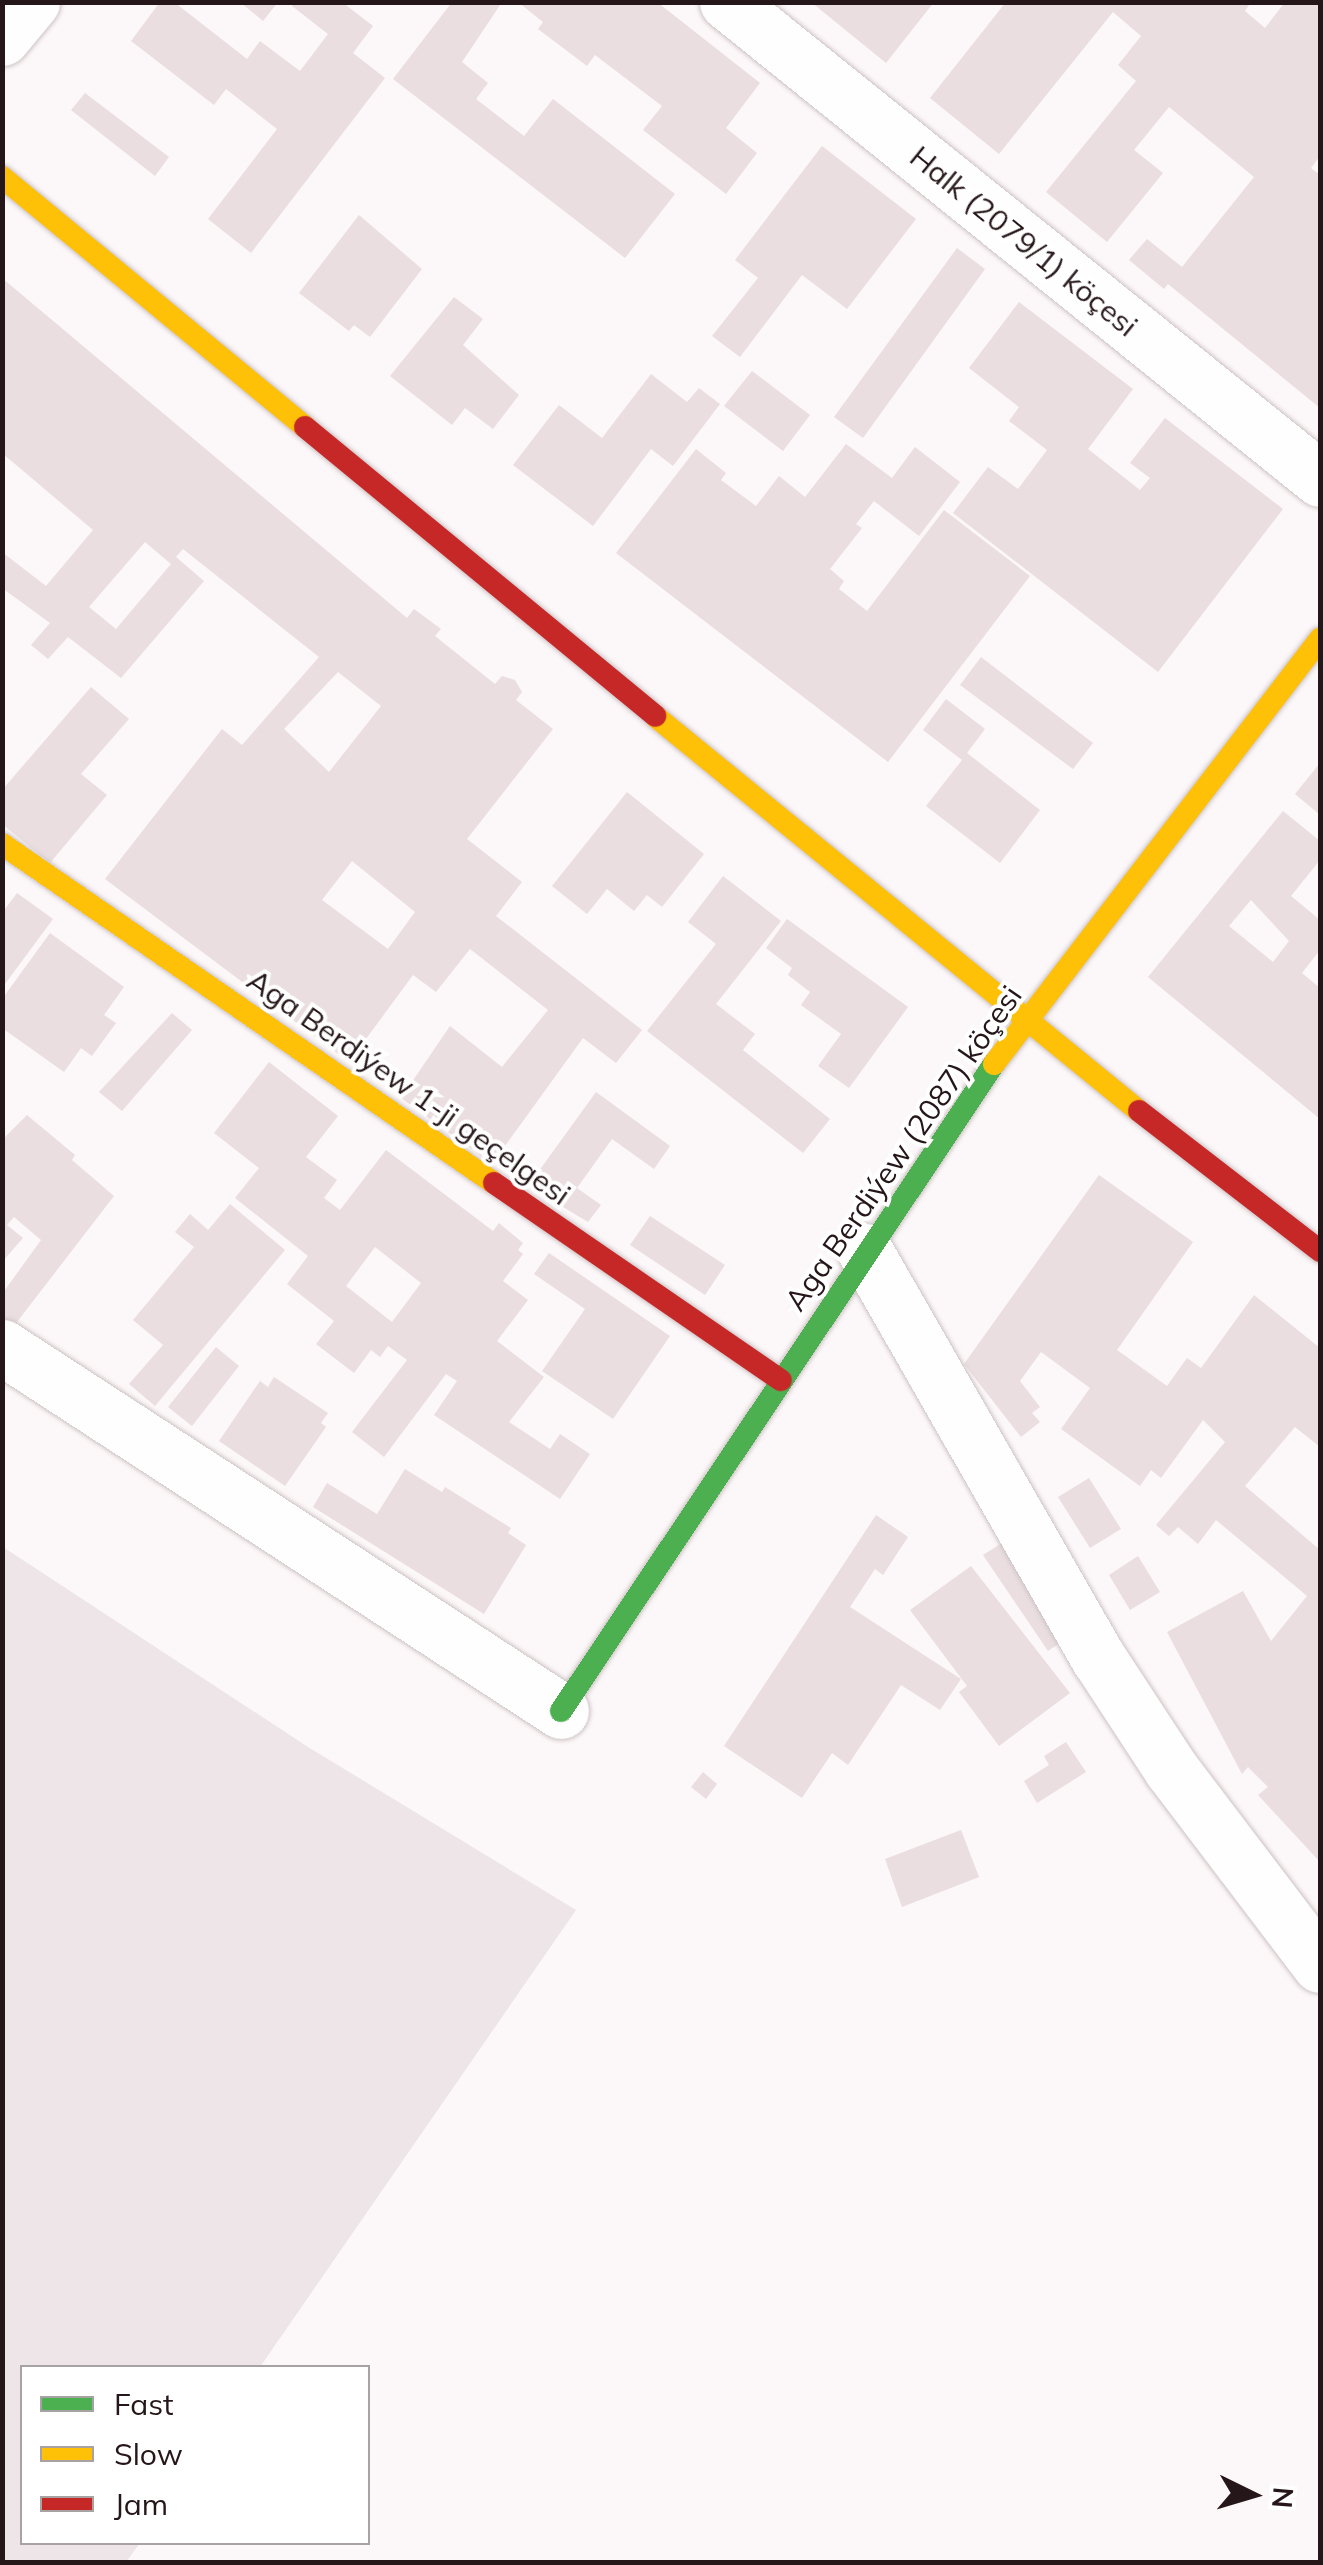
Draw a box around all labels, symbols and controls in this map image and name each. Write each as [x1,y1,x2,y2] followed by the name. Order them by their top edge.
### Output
[903,138,1145,344] street label: Halk (2079/1) köçesi
[241,962,577,1212] street label: Aga Berdiýew 1-ji geçelgesi
[777,979,1029,1317] street label: Aga Berdiýew (2087) köçesi
[20,2365,370,2545] legend
[114,2385,174,2423] text: Fast
[114,2435,183,2473] text: Slow
[1203,2445,1303,2545] north arrow
[114,2485,168,2523] text: Jam
[1265,2486,1302,2510] text: N

